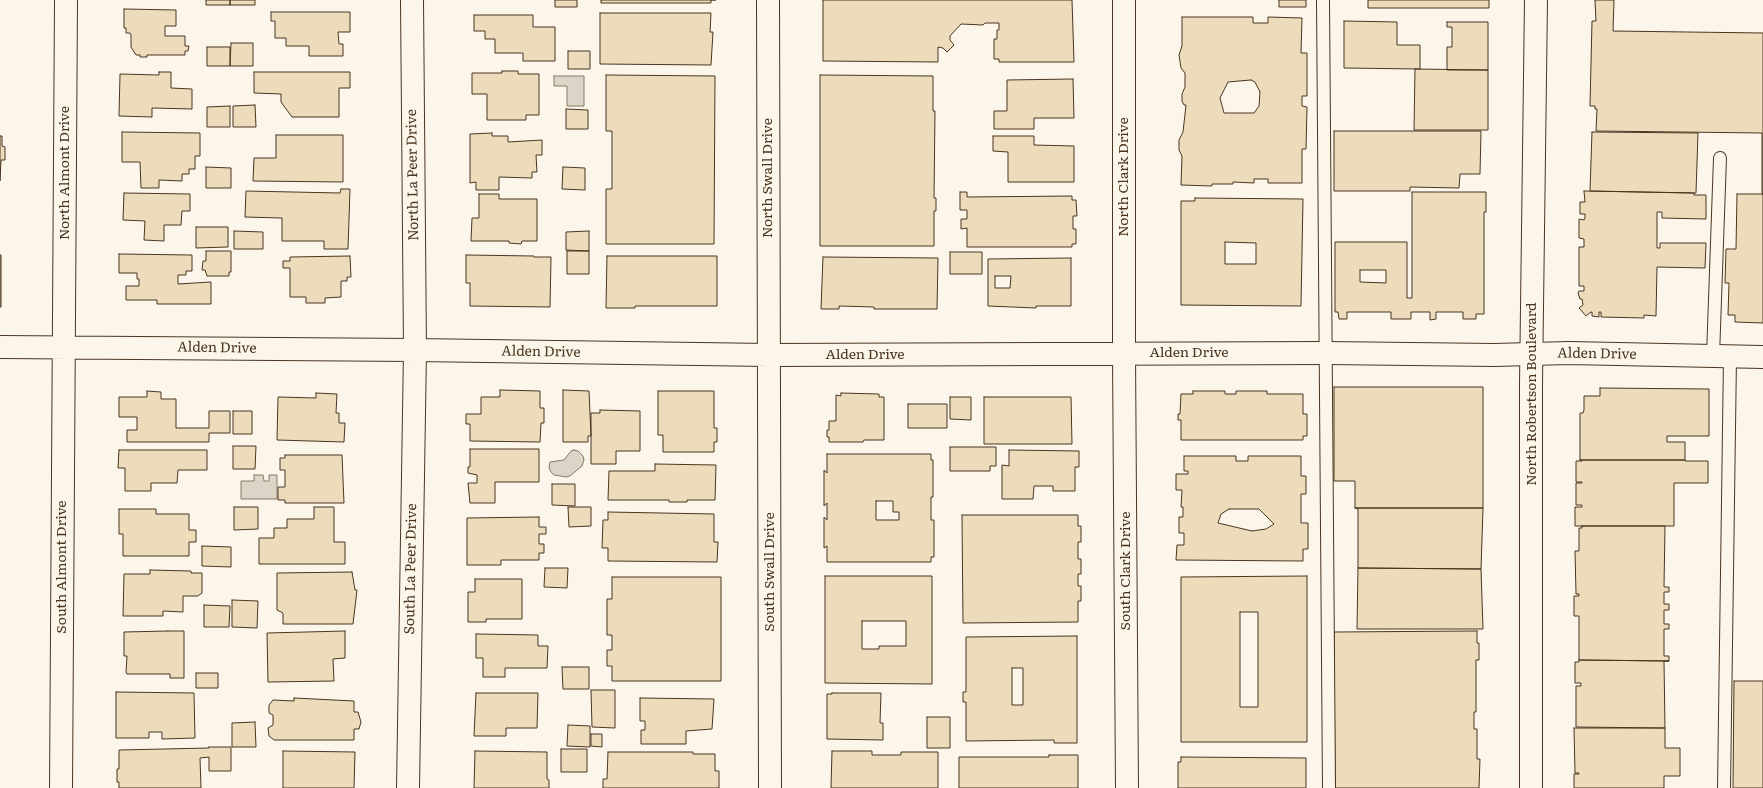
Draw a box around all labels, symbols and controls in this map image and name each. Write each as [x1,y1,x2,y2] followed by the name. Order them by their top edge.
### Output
[57,106,73,240] street label: North Almont Drive
[403,109,423,241] street label: North La Peer Drive
[1116,117,1132,237] street label: North Clark Drive
[760,118,776,238] street label: North Swall Drive
[1524,302,1540,486] street label: North Robertson Boulevard
[177,339,257,357] street label: Alden Drive
[501,343,581,361] street label: Alden Drive
[1149,345,1229,361] street label: Alden Drive
[1557,345,1637,363] street label: Alden Drive
[825,347,905,363] street label: Alden Drive
[54,500,70,634] street label: South Almont Drive
[401,503,421,635] street label: South La Peer Drive
[762,512,778,632] street label: South Swall Drive
[1118,512,1134,630] street label: South Clark Drive

